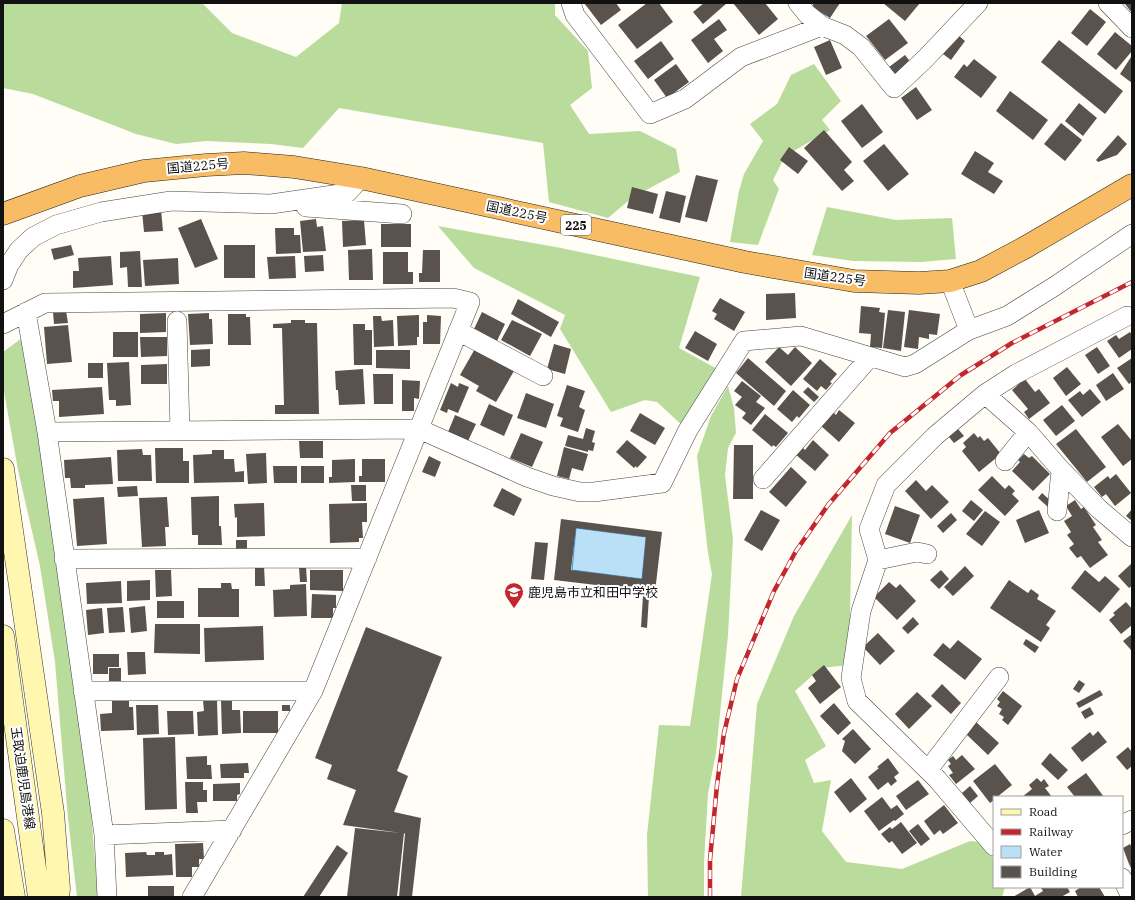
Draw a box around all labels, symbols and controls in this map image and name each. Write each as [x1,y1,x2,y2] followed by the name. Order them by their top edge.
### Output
[166,155,230,177] street label: 国道225号
[485,197,549,227] street label: 国道225号
[561,215,591,235] road number: 225
[803,264,867,290] street label: 国道225号
[503,581,525,609] school or university icon: 鹿児島市立和田中学校
[528,584,658,601] place label: 鹿児島市立和田中学校
[7,725,39,831] street label: 玉取迫鹿児島港線
[993,796,1123,888] legend
[1029,804,1058,819] text: Road
[1029,824,1074,839] text: Railway
[1029,844,1063,859] text: Water
[1029,864,1077,879] text: Building

